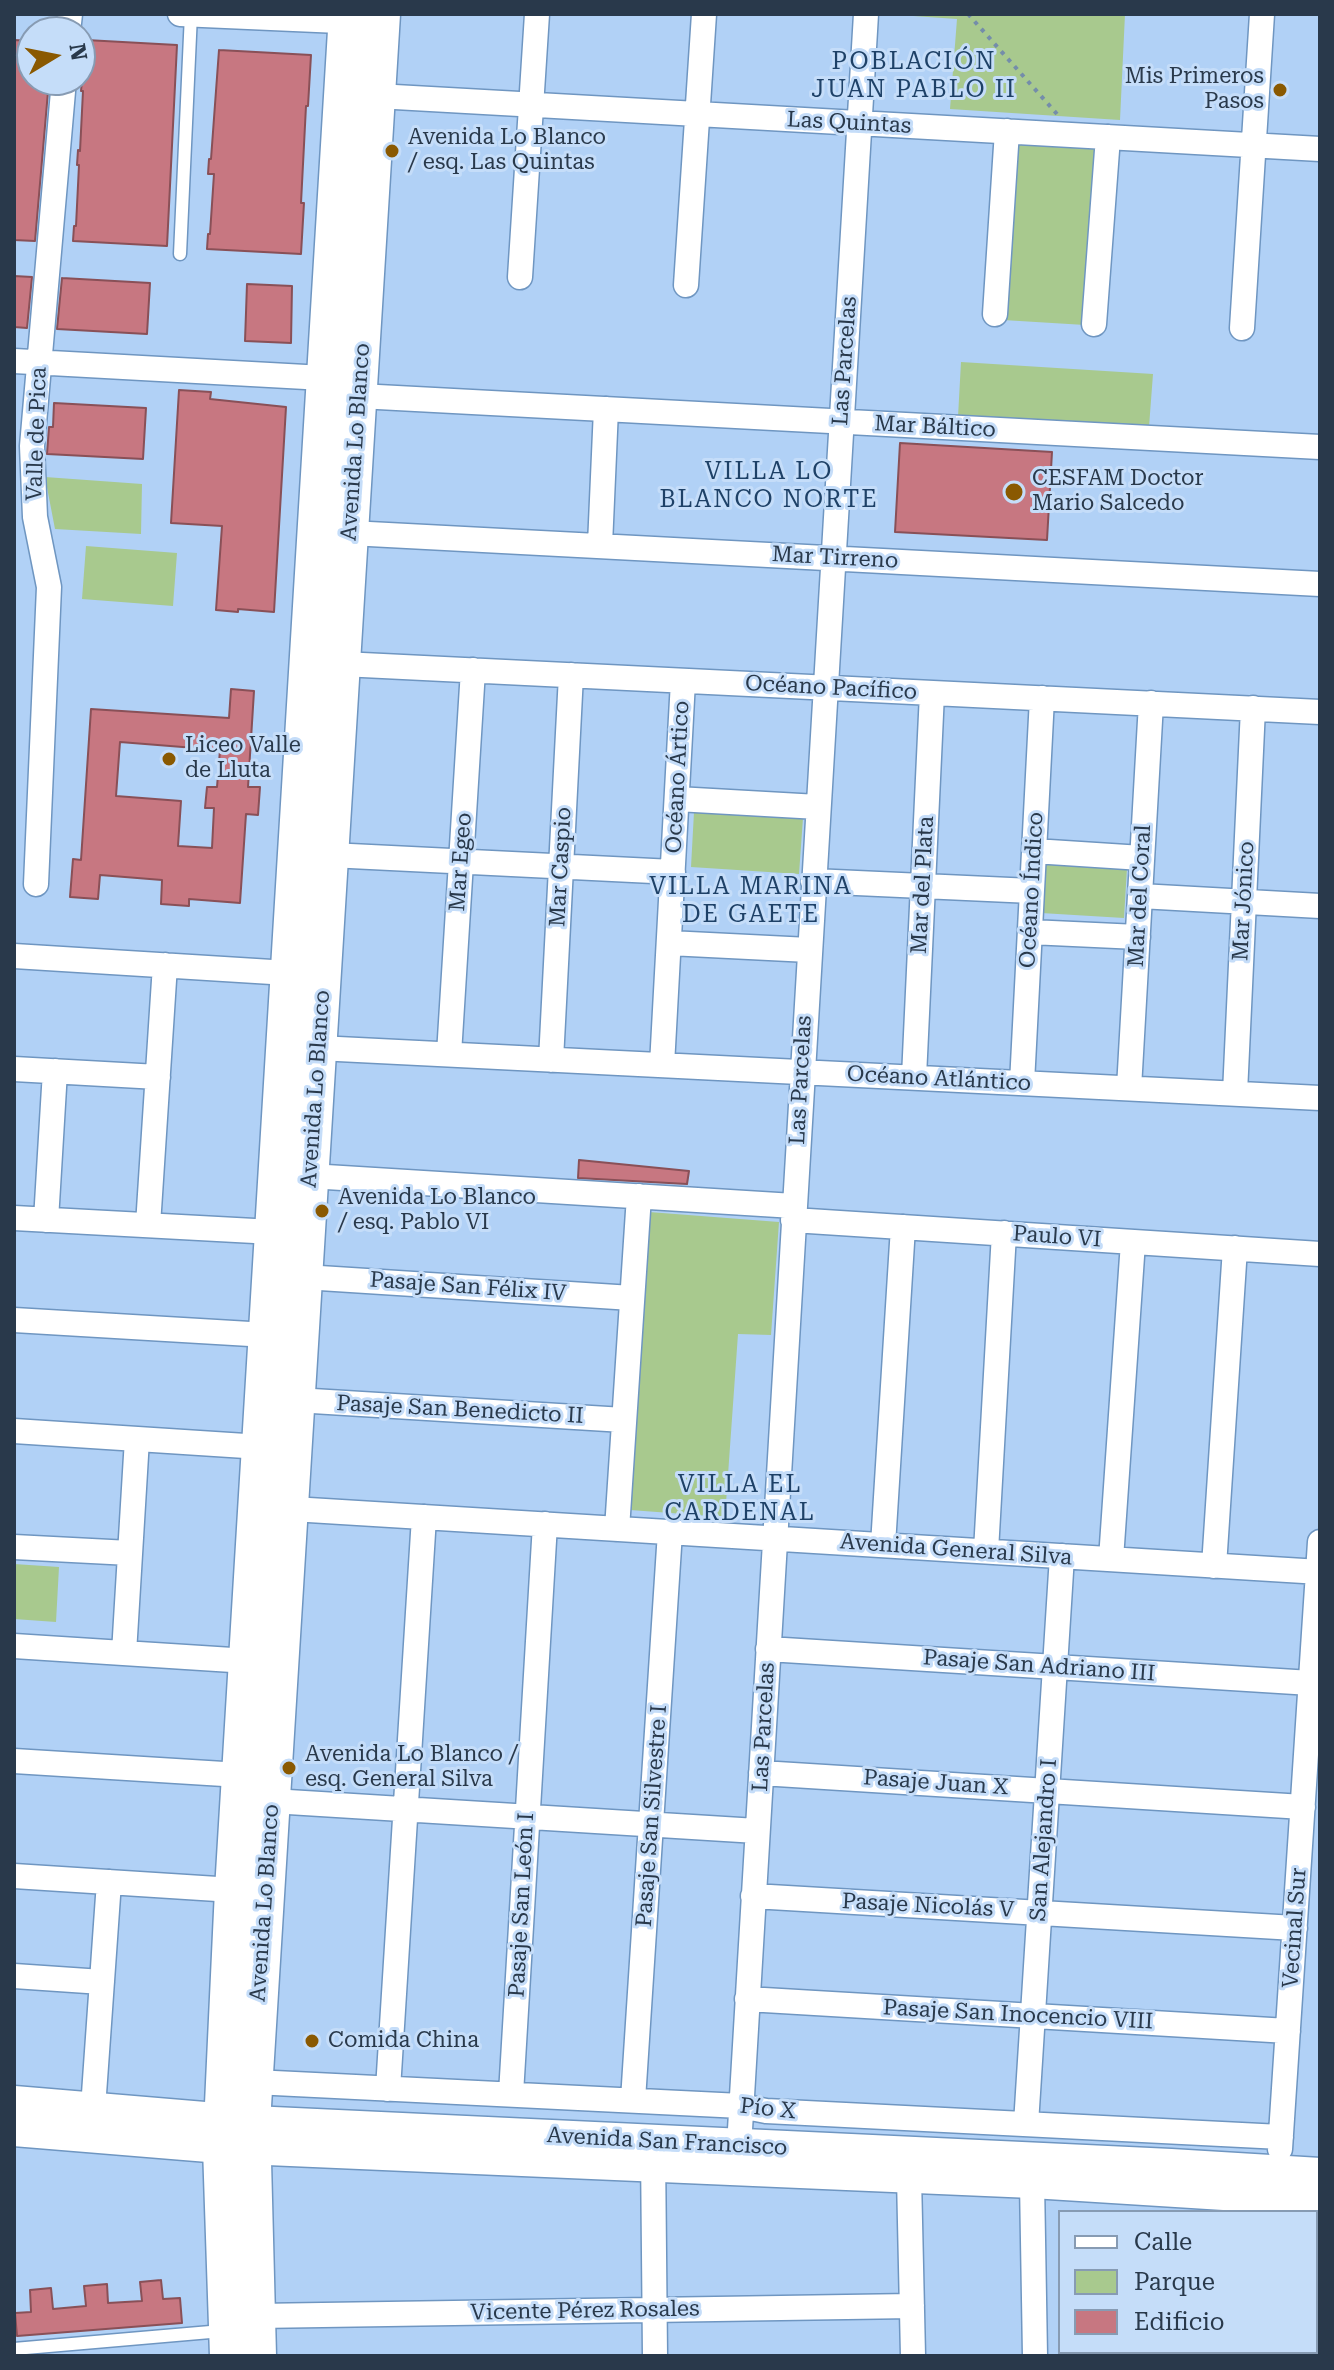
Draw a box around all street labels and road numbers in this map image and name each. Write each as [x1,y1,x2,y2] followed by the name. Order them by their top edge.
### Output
[786,107,912,139] street label: Las Quintas
[827,296,863,426] street label: Las Parcelas
[336,342,376,542] street label: Avenida Lo Blanco
[21,366,53,502] street label: Valle de Pica
[874,411,996,443] street label: Mar Báltico
[771,542,899,574] street label: Mar Tirreno
[744,670,918,706] street label: Océano Pacífico
[661,700,695,854] street label: Océano Ártico
[545,806,577,928] street label: Mar Caspio
[1015,811,1049,969] street label: Océano Índico
[444,812,478,912] street label: Mar Egeo
[906,815,940,955] street label: Mar del Plata
[1123,824,1157,968] street label: Mar del Coral
[1228,840,1260,962] street label: Mar Jónico
[296,989,336,1189] street label: Avenida Lo Blanco
[784,1015,818,1145] street label: Las Parcelas
[846,1061,1032,1097] street label: Océano Atlántico
[1012,1221,1102,1253] street label: Paulo VI
[369,1267,567,1307] street label: Pasaje San Félix IV
[336,1390,584,1430] street label: Pasaje San Benedicto II
[839,1529,1073,1571] street label: Avenida General Silva
[922,1645,1156,1687] street label: Pasaje San Adriano III
[747,1662,781,1792] street label: Las Parcelas
[631,1704,673,1928] street label: Pasaje San Silvestre I
[1025,1758,1063,1922] street label: San Alejandro I
[862,1765,1010,1801] street label: Pasaje Juan X
[245,1803,285,2003] street label: Avenida Lo Blanco
[504,1812,540,1998] street label: Pasaje San León I
[1278,1867,1312,1989] street label: Vecinal Sur
[841,1888,1015,1924] street label: Pasaje Nicolás V
[882,1995,1154,2035] street label: Pasaje San Inocencio VIII
[738,2093,798,2125] street label: Pío X
[546,2123,788,2161] street label: Avenida San Francisco
[470,2296,700,2326] street label: Vicente Pérez Rosales

